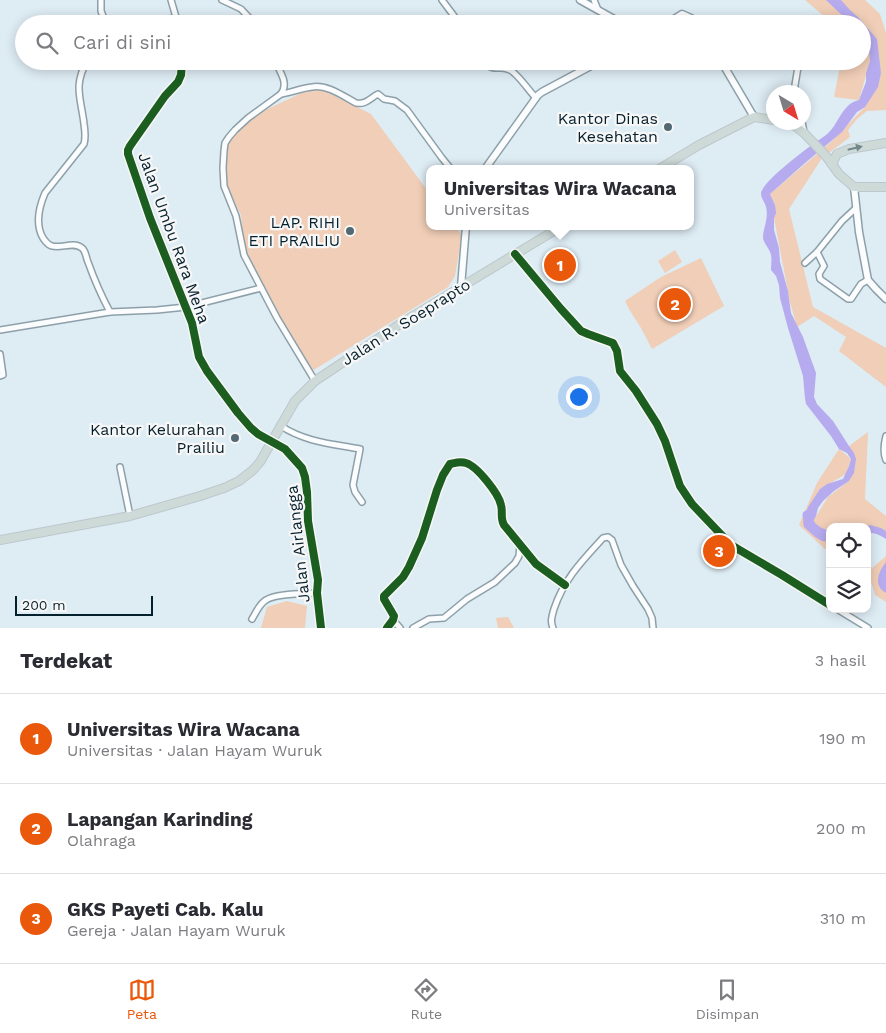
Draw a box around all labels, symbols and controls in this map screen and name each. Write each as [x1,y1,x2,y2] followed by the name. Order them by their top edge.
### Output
[15,15,871,70] search box
[33,29,61,57] icon: search
[73,31,171,54] text: Cari di sini
[766,85,811,130] north arrow
[558,109,658,146] place label: Kantor Dinas Kesehatan
[662,121,674,133] marker: Kantor Dinas Kesehatan
[848,144,863,152] one-way arrow
[134,150,214,326] street label: Jalan Umbu Rara Meha
[426,165,694,230] popup
[444,177,676,200] text: Universitas Wira Wacana
[444,200,530,219] text: Universitas
[249,213,340,250] place label: LAP. RIHI ETI PRAILIU
[344,225,356,237] marker: LAP. RIHI ETI PRAILIU
[544,246,576,284] pin: 1
[338,275,474,369] street label: Jalan R. Soeprapto
[659,285,691,323] pin: 2
[566,384,592,410] your location
[90,420,225,457] place label: Kantor Kelurahan Prailiu
[229,432,241,444] marker: Kantor Kelurahan Prailiu
[282,484,314,604] street label: Jalan Airlangga
[826,523,871,613] map controls
[826,523,871,568] button: locate
[703,532,735,570] pin: 3
[826,568,871,613] button: layers
[15,593,152,616] scale bar
[22,597,66,613] text: 200 m
[20,648,112,673] text: Terdekat
[815,651,866,670] text: 3 hasil
[67,718,300,741] text: Universitas Wira Wacana
[33,729,39,748] text: 1
[819,729,866,748] text: 190 m
[67,741,322,760] text: Universitas · Jalan Hayam Wuruk
[67,808,252,831] text: Lapangan Karinding
[31,819,41,838] text: 2
[816,819,866,838] text: 200 m
[67,831,136,850] text: Olahraga
[67,898,264,921] text: GKS Payeti Cab. Kalu
[31,909,41,928] text: 3
[820,909,866,928] text: 310 m
[67,921,286,940] text: Gereja · Jalan Hayam Wuruk
[127,976,157,1022] tab: Peta
[410,976,442,1022] tab: Rute
[696,976,759,1022] tab: Disimpan

